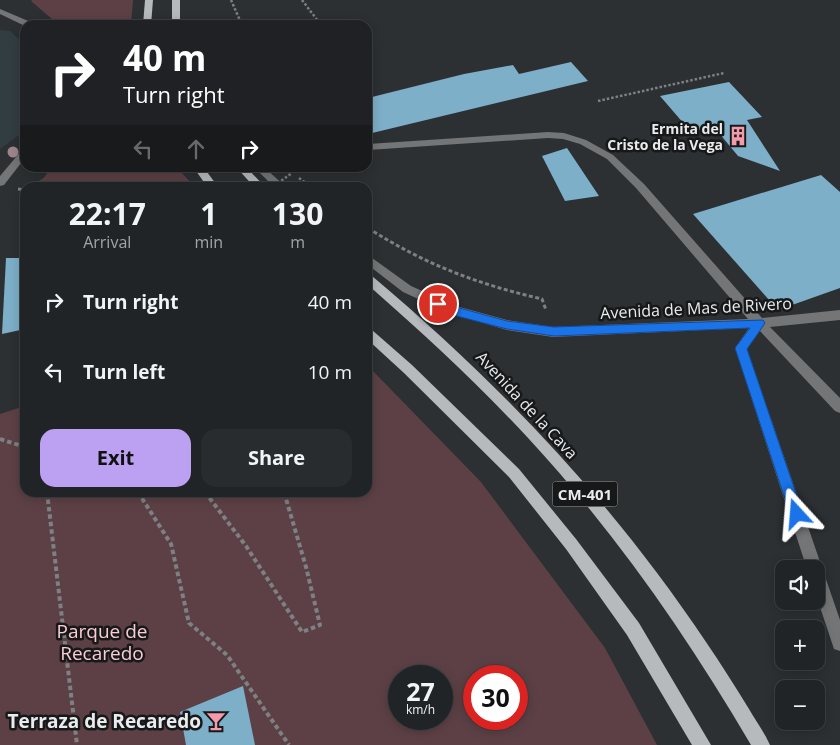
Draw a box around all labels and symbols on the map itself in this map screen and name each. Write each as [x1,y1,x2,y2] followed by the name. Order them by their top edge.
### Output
[607,119,723,154] place label: Ermita del Cristo de la Vega
[727,125,749,147] building icon: Ermita del Cristo de la Vega
[417,283,459,325] pin
[600,292,792,324] street label: Avenida de Mas de Rivero
[471,346,583,464] street label: Avenida de la Cava
[552,482,618,506] road number: CM-401
[770,487,822,539] position arrow
[57,618,147,666] park label: Parque de Recaredo
[463,665,528,730] speed limit sign: 30
[8,708,201,734] place label: Terraza de Recaredo
[205,710,227,732] bar icon: Terraza de Recaredo

